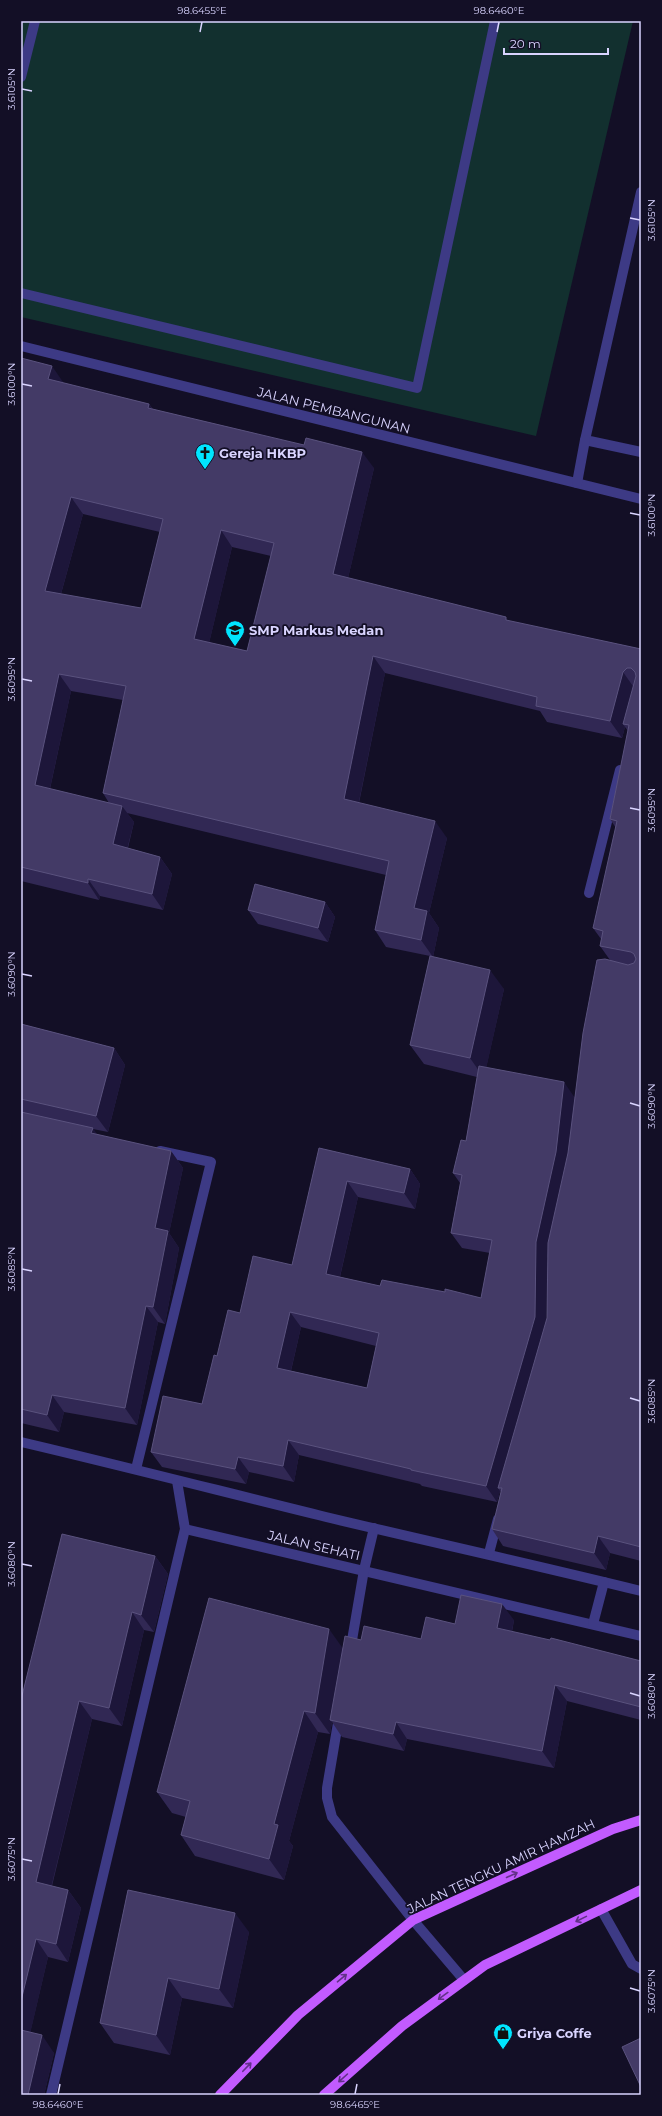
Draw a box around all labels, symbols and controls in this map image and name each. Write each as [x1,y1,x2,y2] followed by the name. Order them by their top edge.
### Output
[177,4,227,17] text: 98.6455°E
[474,4,525,17] text: 98.6460°E
[504,30,608,56] scale bar
[510,36,541,51] text: 20 m
[5,68,18,110] text: 3.6105°N
[645,199,658,241] text: 3.6105°N
[5,363,18,405] text: 3.6100°N
[255,383,412,437] street label: JALAN PEMBANGUNAN
[194,442,216,470] church icon: Gereja HKBP
[219,445,306,461] place label: Gereja HKBP
[645,494,658,536] text: 3.6100°N
[224,619,246,647] school or university icon: SMP Markus Medan
[249,622,383,638] place label: SMP Markus Medan
[5,657,18,701] text: 3.6095°N
[645,788,658,832] text: 3.6095°N
[5,951,18,997] text: 3.6090°N
[645,1083,658,1129] text: 3.6090°N
[5,1247,18,1291] text: 3.6085°N
[645,1379,658,1423] text: 3.6085°N
[265,1526,362,1563] street label: JALAN SEHATI
[5,1541,18,1587] text: 3.6080°N
[645,1673,658,1719] text: 3.6080°N
[404,1815,597,1917] street label: JALAN TENGKU AMIR HAMZAH
[5,1837,18,1881] text: 3.6075°N
[505,1871,517,1878] one-way arrow
[575,1916,587,1923] one-way arrow
[645,1969,658,2013] text: 3.6075°N
[337,1974,348,1983] one-way arrow
[438,1992,449,2000] one-way arrow
[492,2022,514,2050] shop icon: Griya Coffe
[517,2025,592,2041] place label: Griya Coffe
[242,2062,252,2072] one-way arrow
[338,2073,348,2082] one-way arrow
[33,2098,84,2111] text: 98.6460°E
[330,2098,380,2111] text: 98.6465°E

